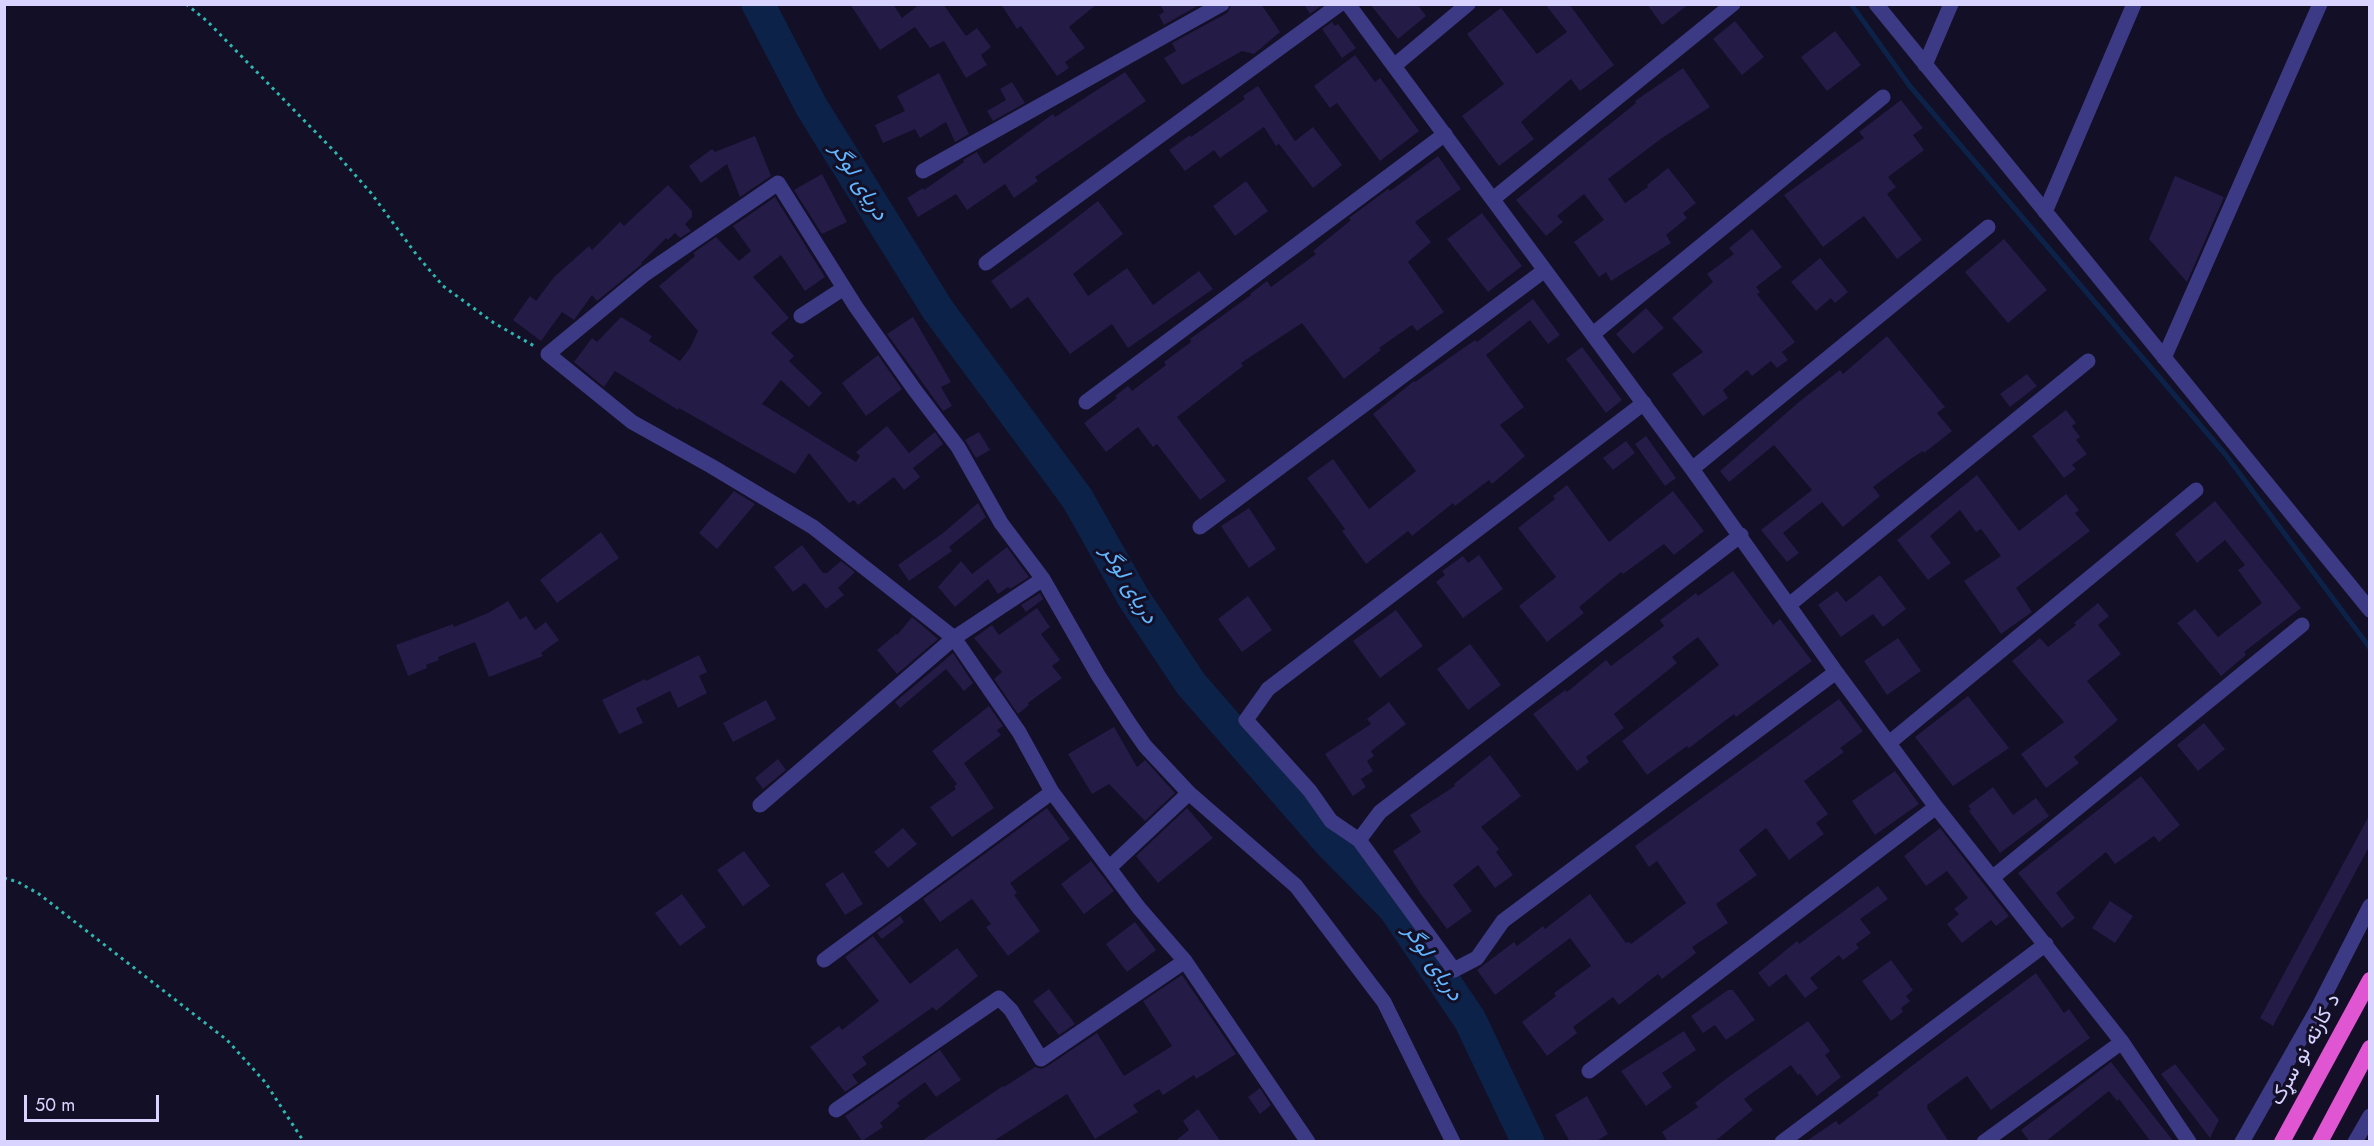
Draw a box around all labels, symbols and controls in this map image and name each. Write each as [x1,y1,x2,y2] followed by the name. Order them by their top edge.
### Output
[824,138,892,226] water label: دریای لوگر
[1094,541,1162,629] water label: دریای لوگر
[1397,919,1467,1007] water label: دریای لوگر
[2265,990,2347,1110] street label: د کارته نو سړک
[27,1083,162,1121] scale bar
[35,1092,75,1118] text: 50 m

